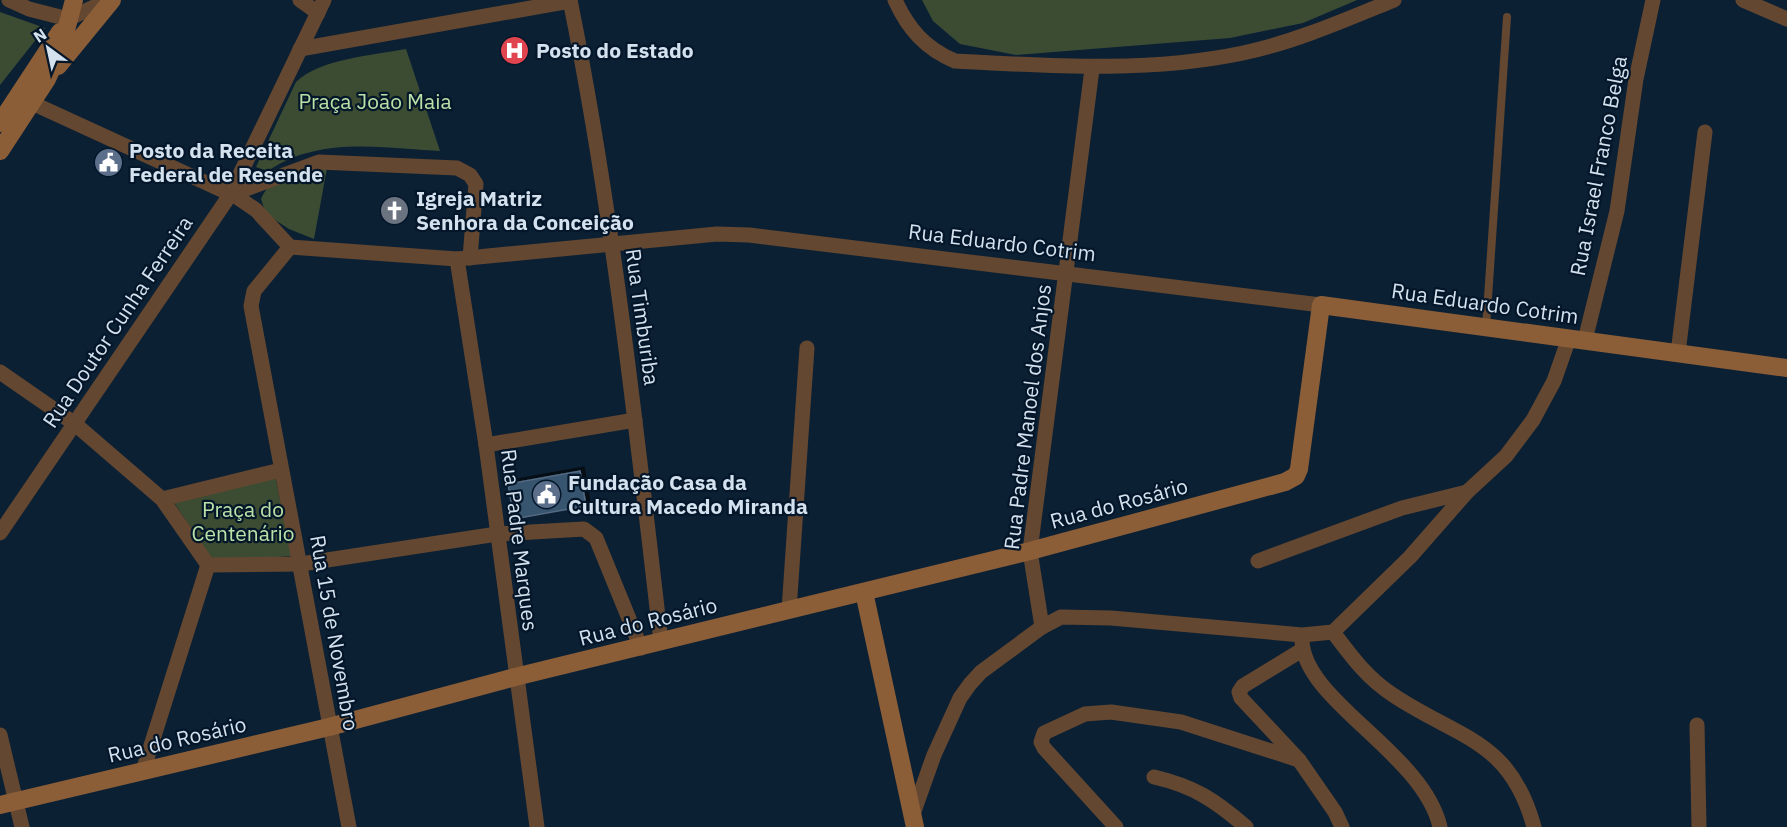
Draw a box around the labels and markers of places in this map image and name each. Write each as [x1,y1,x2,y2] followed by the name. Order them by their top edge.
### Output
[499,35,531,67] hospital icon: Posto do Estado
[536,36,694,64] place label: Posto do Estado
[129,136,323,188] place label: Posto da Receita Federal de Resende
[92,147,124,179] public building icon: Posto da Receita Federal de Resende
[416,184,634,236] place label: Igreja Matriz Senhora da Conceição
[379,195,411,227] church icon: Igreja Matriz Senhora da Conceição
[568,468,808,520] place label: Fundação Casa da Cultura Macedo Miranda
[531,479,563,511] public building icon: Fundação Casa da Cultura Macedo Miranda

